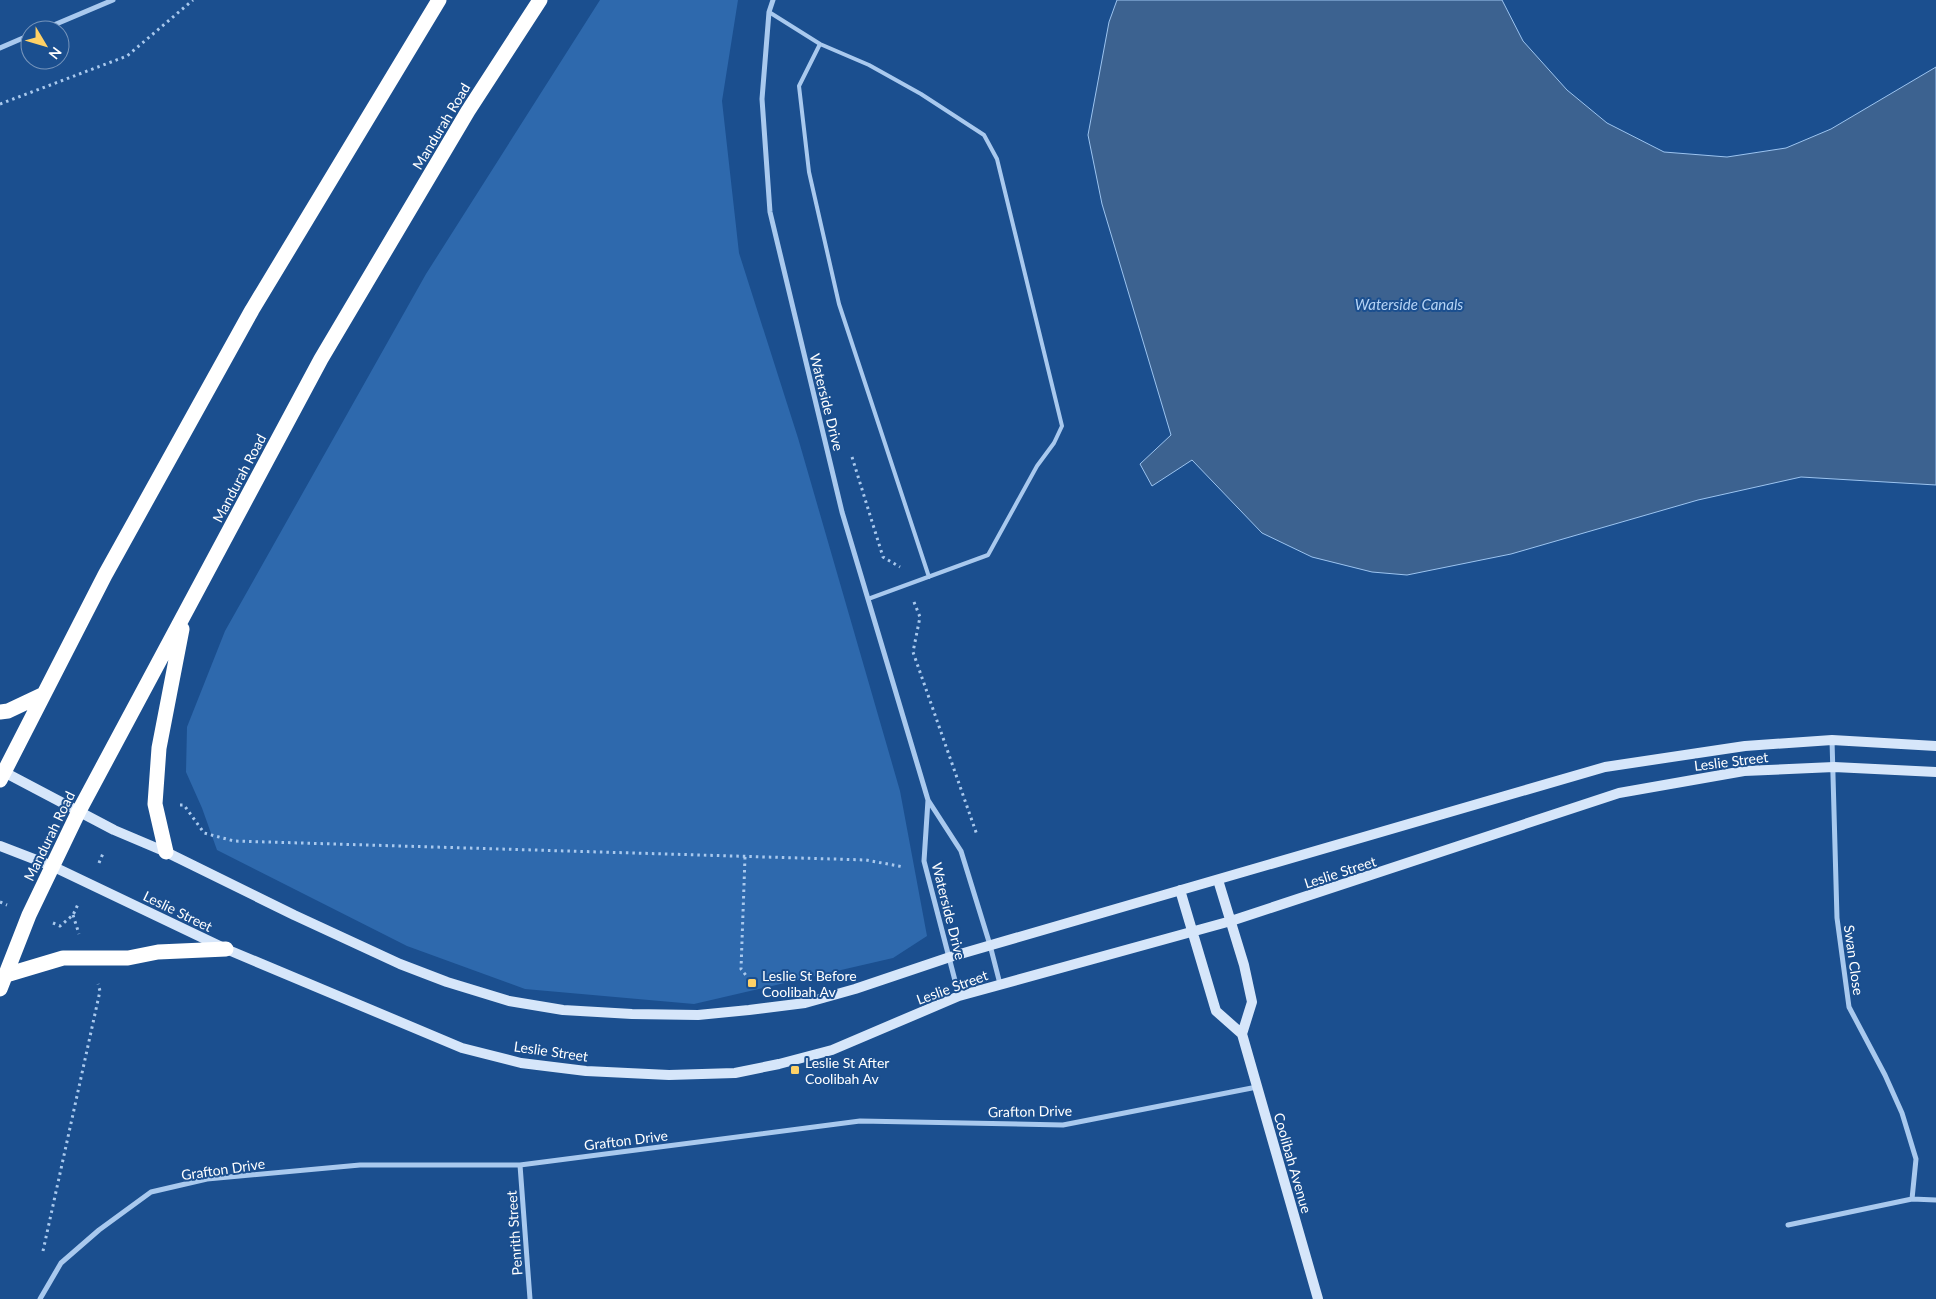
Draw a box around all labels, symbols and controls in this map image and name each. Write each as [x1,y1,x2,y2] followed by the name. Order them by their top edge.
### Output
[20,20,70,70] north arrow
[46,44,66,63] text: N
[409,80,473,172] street label: Mandurah Road
[1355,295,1463,313] water label: Waterside Canals
[807,352,847,452] street label: Waterside Drive
[209,431,269,525] street label: Mandurah Road
[1693,748,1769,774] street label: Leslie Street
[20,788,78,884] street label: Mandurah Road
[1302,852,1378,892] street label: Leslie Street
[929,861,969,961] street label: Waterside Drive
[141,887,215,935] street label: Leslie Street
[1841,924,1867,996] street label: Swan Close
[914,966,990,1008] street label: Leslie Street
[762,967,857,1000] place label: Leslie St Before Coolibah Av
[746,977,758,989] marker: Leslie St Before Coolibah Av
[513,1037,589,1065] street label: Leslie Street
[805,1054,889,1087] place label: Leslie St After Coolibah Av
[789,1064,801,1076] marker: Leslie St After Coolibah Av
[988,1102,1072,1120] street label: Grafton Drive
[1271,1111,1315,1215] street label: Coolibah Avenue
[583,1126,669,1154] street label: Grafton Drive
[180,1155,266,1183] street label: Grafton Drive
[503,1190,525,1276] street label: Penrith Street

